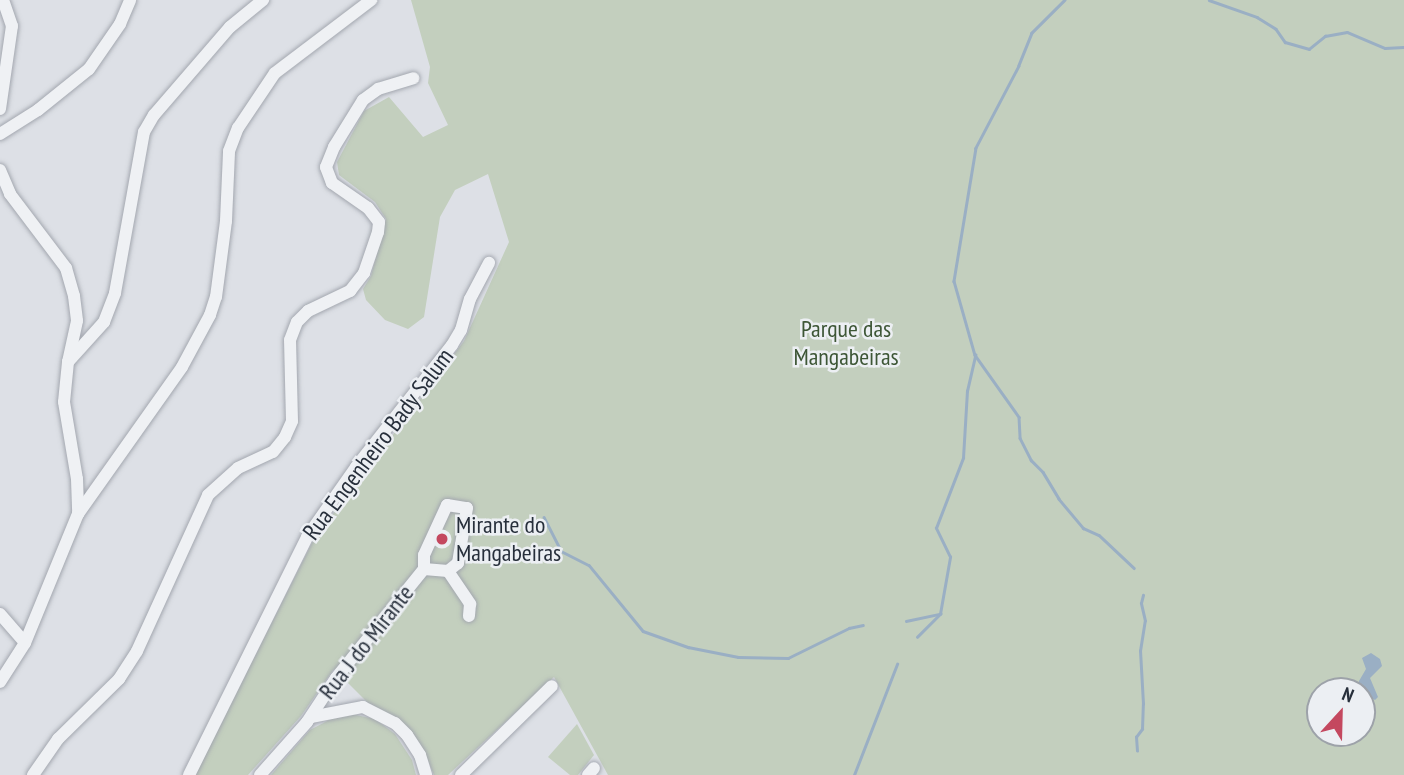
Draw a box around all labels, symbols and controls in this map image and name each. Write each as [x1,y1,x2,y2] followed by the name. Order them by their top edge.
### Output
[793,315,899,371] park label: Parque das Mangabeiras
[296,342,460,546] street label: Rua Engenheiro Bady Salum
[456,511,561,567] place label: Mirante do Mangabeiras
[434,531,450,547] marker: Mirante do Mangabeiras
[313,579,419,705] street label: Rua J do Mirante
[1306,677,1376,747] north arrow
[1339,681,1357,707] text: N

